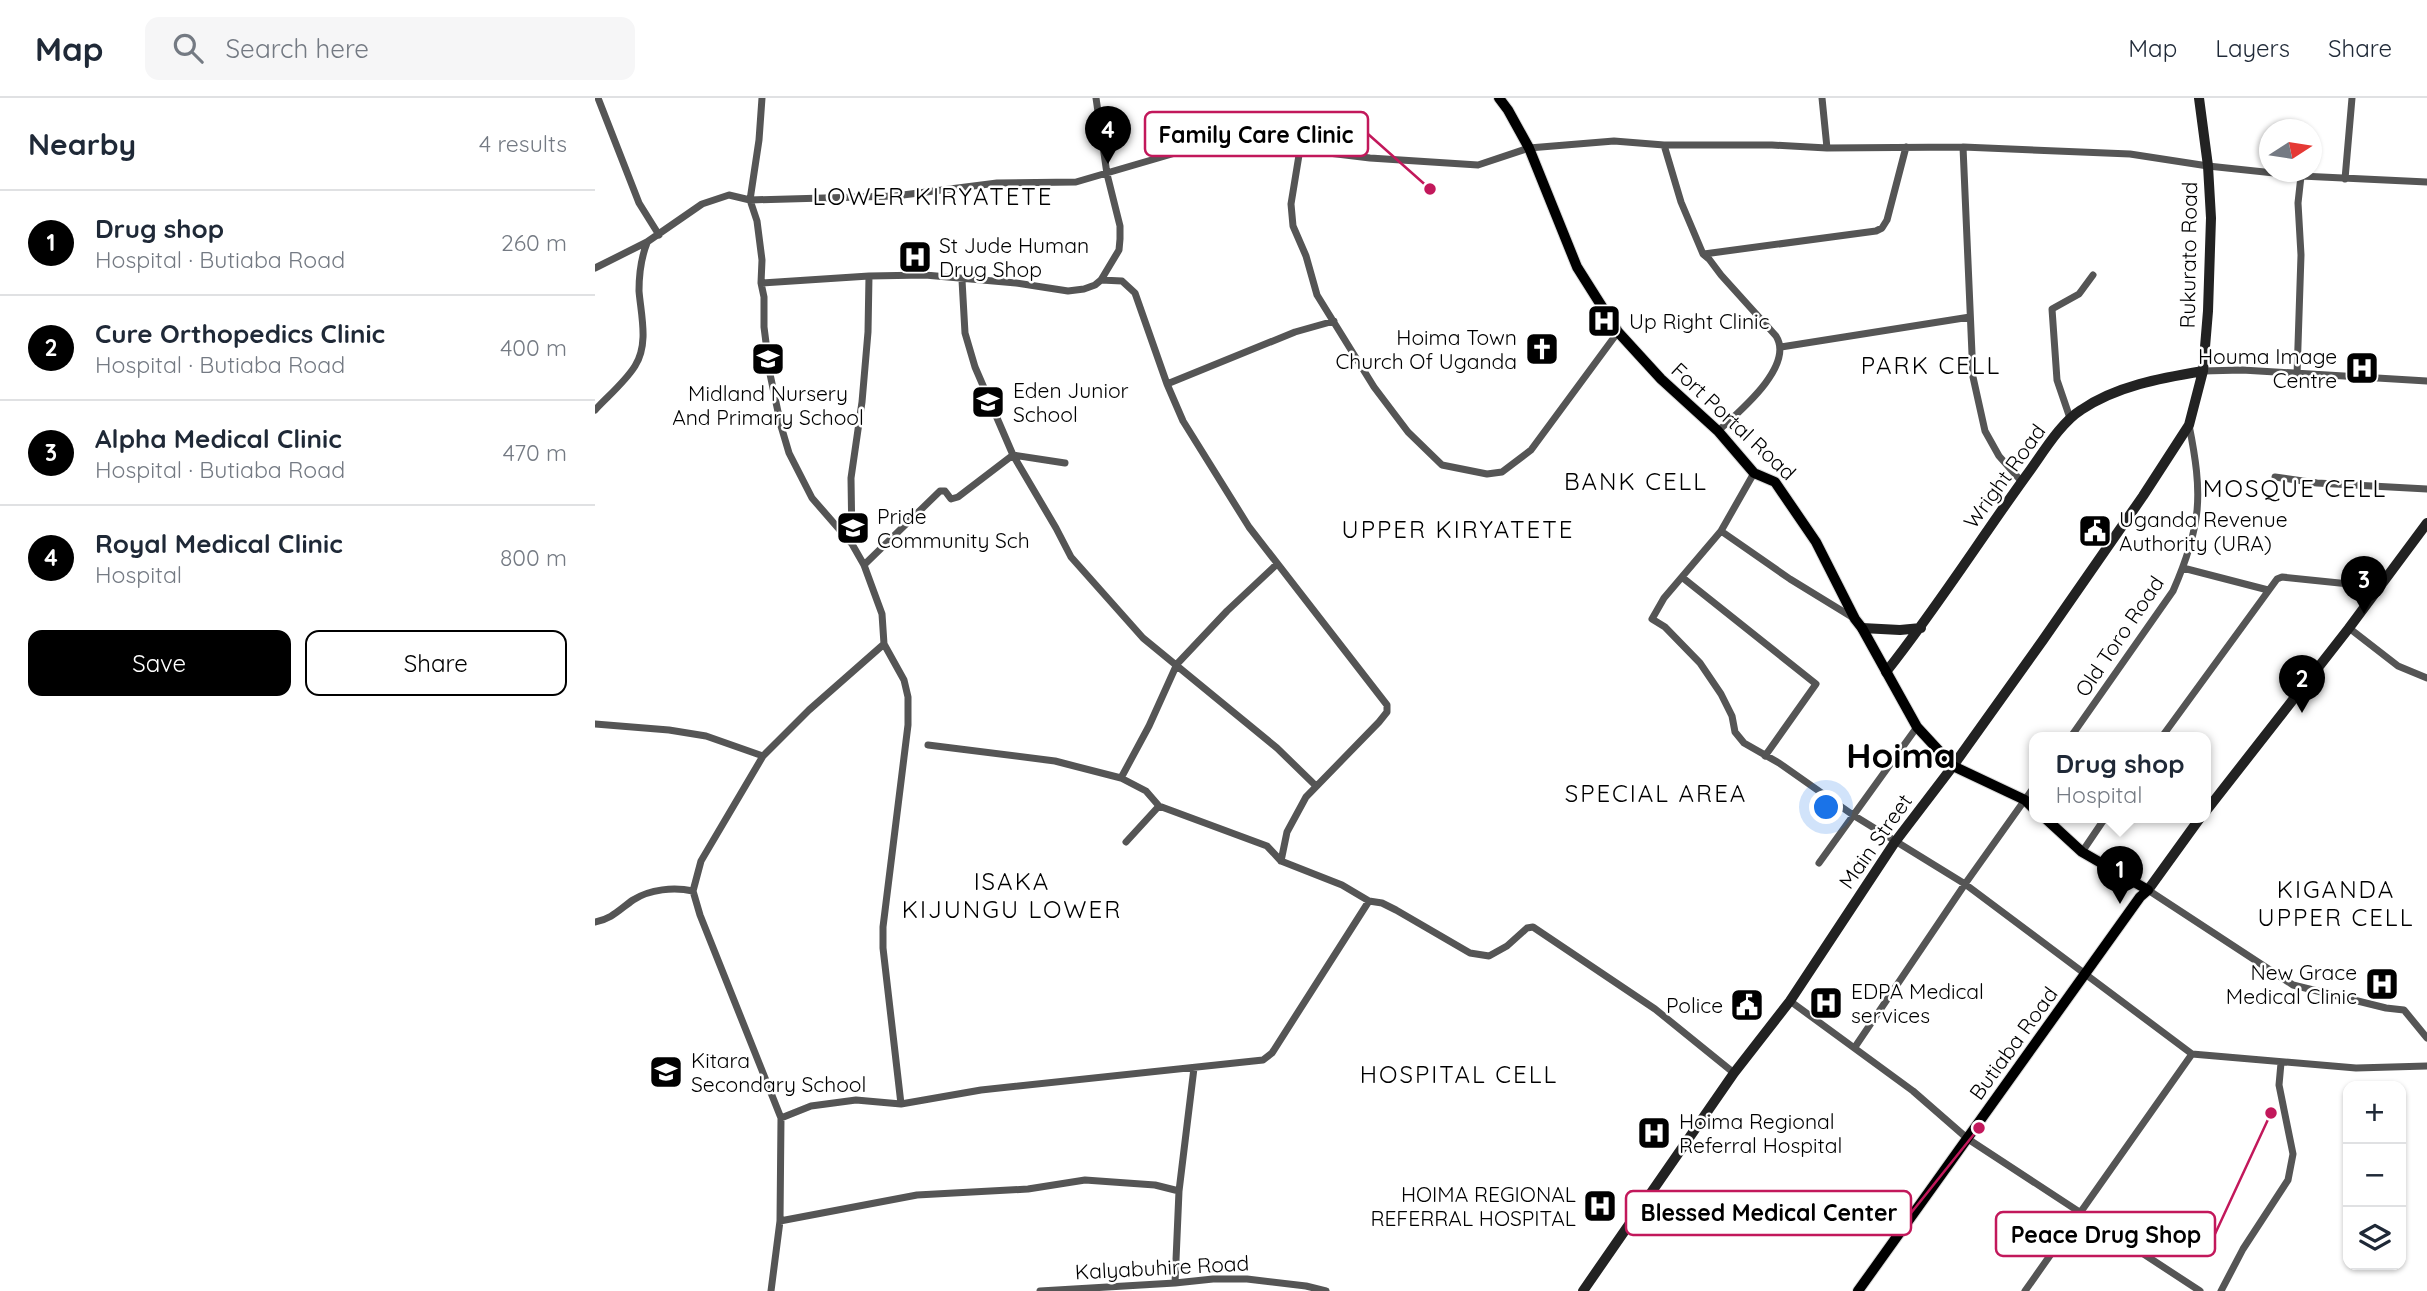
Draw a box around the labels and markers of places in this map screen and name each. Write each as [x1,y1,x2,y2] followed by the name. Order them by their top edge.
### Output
[1085,106,1131,164] pin: 4
[1145,112,1368,156] callout: Family Care Clinic
[939,232,1089,282] place label: St Jude Human Drug Shop
[896,238,934,276] hospital icon: St Jude Human Drug Shop
[1585,302,1623,340] hospital icon: Up Right Clinic
[1629,308,1770,334] place label: Up Right Clinic
[1336,324,1517,374] place label: Hoima Town Church Of Uganda
[1523,330,1561,368] church icon: Hoima Town Church Of Uganda
[749,340,787,378] school or university icon: Midland Nursery And Primary School
[2198,343,2337,393] place label: Houma Image Centre
[2343,349,2381,387] hospital icon: Houma Image Centre
[1013,377,1129,427] place label: Eden Junior School
[672,380,864,430] place label: Midland Nursery And Primary School
[969,383,1007,421] school or university icon: Eden Junior School
[877,503,1030,553] place label: Pride Community Sch
[2119,506,2288,556] place label: Uganda Revenue Authority (URA)
[834,509,872,547] school or university icon: Pride Community Sch
[2076,512,2114,550] public building icon: Uganda Revenue Authority (URA)
[2341,556,2387,614] pin: 3
[2279,655,2325,713] pin: 2
[2097,846,2143,904] pin: 1
[2226,959,2357,1009] place label: New Grace Medical Clinic
[2363,965,2401,1003] hospital icon: New Grace Medical Clinic
[1851,978,1984,1028] place label: EDPA Medical services
[1807,984,1845,1022] hospital icon: EDPA Medical services
[1728,986,1766,1024] public building icon: Police
[1666,992,1723,1018] place label: Police
[691,1047,866,1097] place label: Kitara Secondary School
[647,1053,685,1091] school or university icon: Kitara Secondary School
[1679,1108,1842,1158] place label: Hoima Regional Referral Hospital
[1635,1114,1673,1152] hospital icon: Hoima Regional Referral Hospital
[1370,1181,1576,1231] place label: HOIMA REGIONAL REFERRAL HOSPITAL
[1581,1187,1619,1225] hospital icon: HOIMA REGIONAL REFERRAL HOSPITAL
[1626,1191,1911,1235] callout: Blessed Medical Center
[1996,1212,2215,1256] callout: Peace Drug Shop

